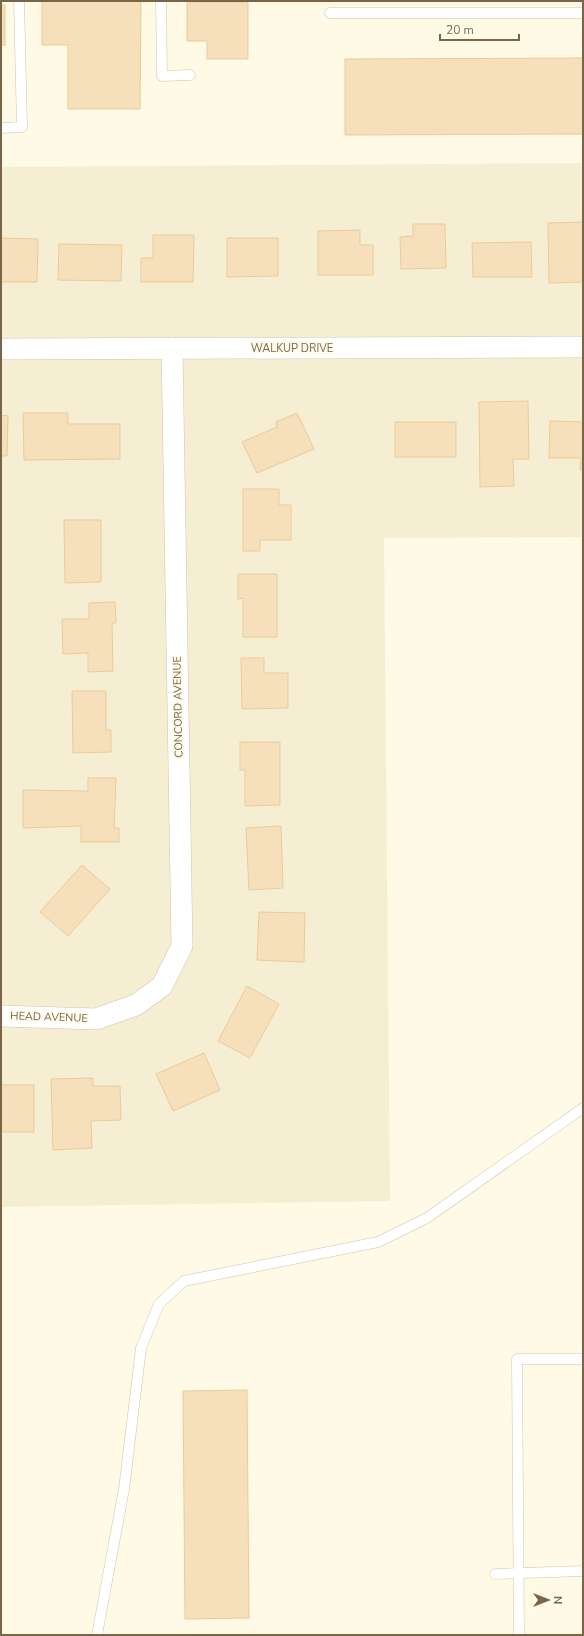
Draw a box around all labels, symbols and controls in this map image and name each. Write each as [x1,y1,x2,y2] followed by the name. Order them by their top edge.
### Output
[440,16,519,42] scale bar
[446,22,474,38] text: 20 m
[251,341,333,356] street label: WALKUP DRIVE
[170,656,186,758] street label: CONCORD AVENUE
[10,1008,88,1026] street label: HEAD AVENUE
[528,1580,568,1620] north arrow
[550,1596,565,1604] text: N

